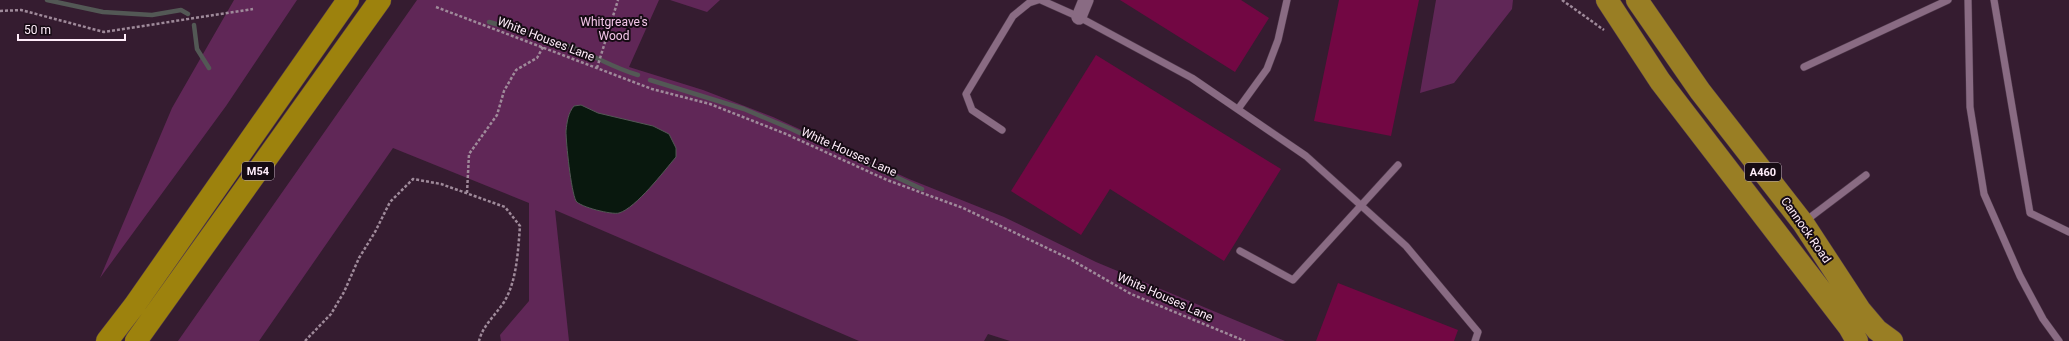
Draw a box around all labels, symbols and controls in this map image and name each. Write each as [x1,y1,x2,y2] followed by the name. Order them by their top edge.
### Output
[495,14,597,64] street label: White Houses Lane
[580,15,648,43] park label: Whitgreave's Wood
[18,16,125,42] scale bar
[24,23,51,37] text: 50 m
[799,125,899,179] street label: White Houses Lane
[242,162,274,180] road number: M54
[1745,163,1781,181] road number: A460
[1778,194,1834,266] street label: Cannock Road
[1115,270,1215,324] street label: White Houses Lane

